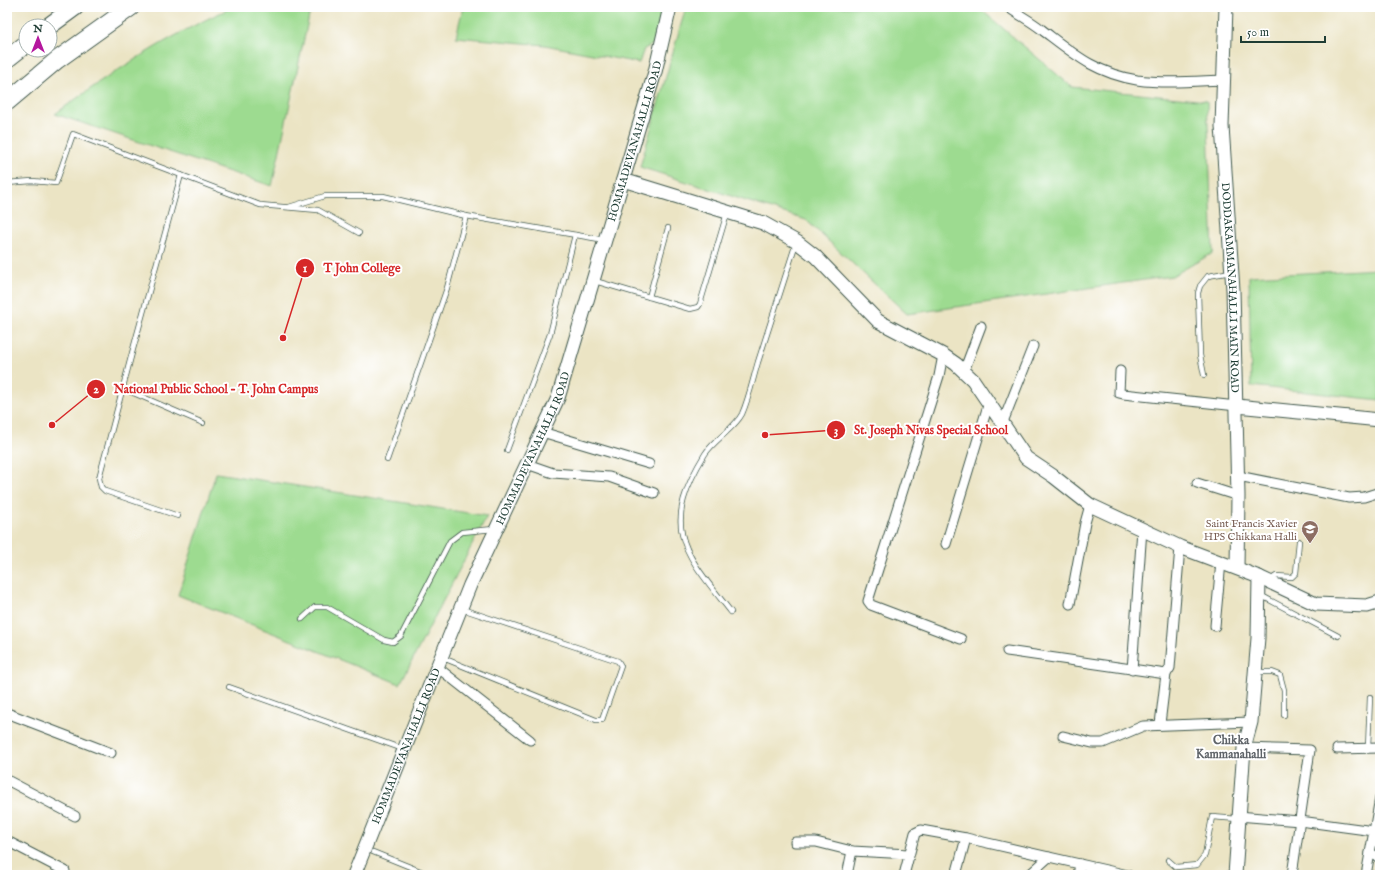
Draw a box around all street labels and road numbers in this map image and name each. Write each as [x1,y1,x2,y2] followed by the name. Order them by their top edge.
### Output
[605,60,665,223] street label: HOMMADEVANAHALLI ROAD
[1218,182,1241,393] street label: DODDAKAMMANAHALLI MAIN ROAD
[493,370,574,527] street label: HOMMADEVANAHALLI ROAD
[369,666,444,826] street label: HOMMADEVANAHALLI ROAD

